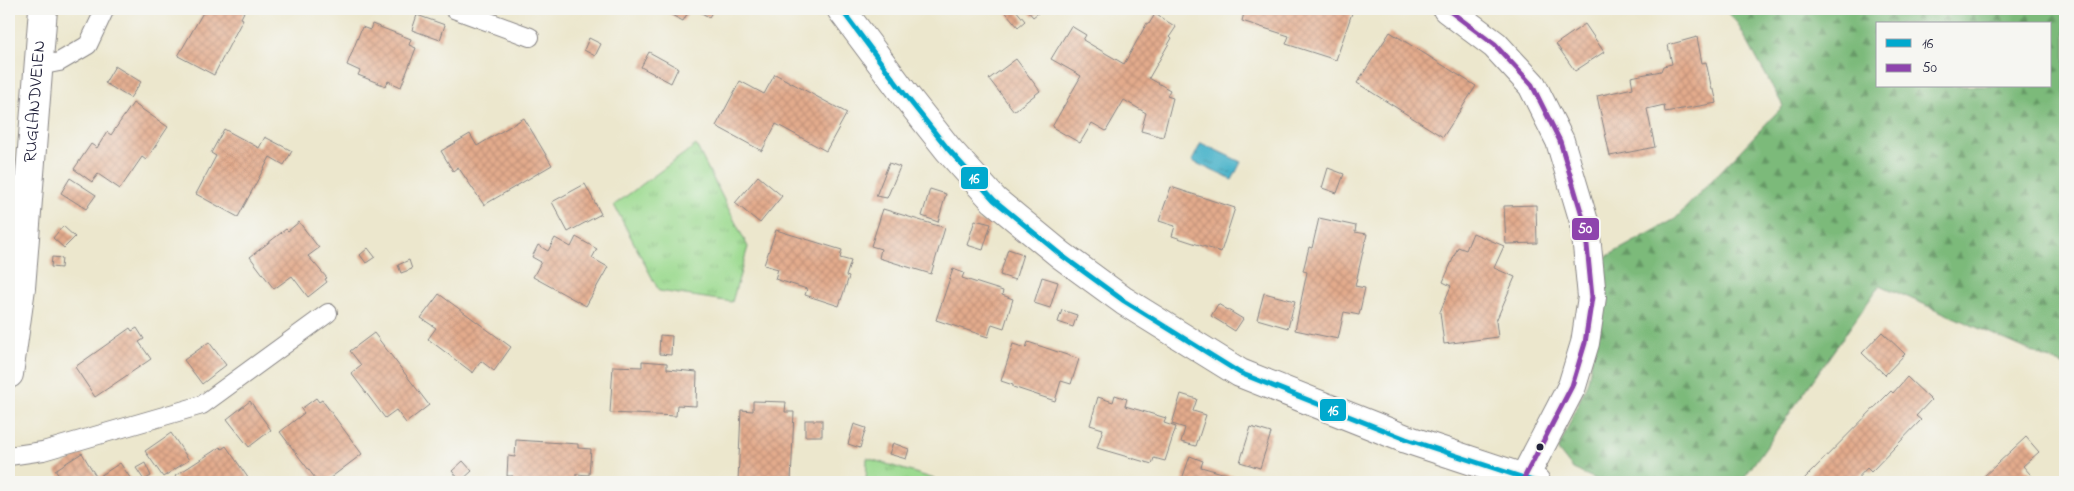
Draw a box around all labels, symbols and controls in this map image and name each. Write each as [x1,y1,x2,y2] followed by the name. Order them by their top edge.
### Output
[1876,22,2052,88] legend
[1922,33,1934,55] text: 16
[18,39,53,163] street label: RUGLANDVEIEN
[1922,57,1938,79] text: 50
[960,166,989,190] line badge: 16
[969,169,980,190] text: 16
[1571,217,1600,241] line badge: 50
[1578,219,1592,240] text: 50
[1319,398,1347,422] line badge: 16
[1328,401,1339,422] text: 16
[1535,442,1545,452] unlabelled marker

